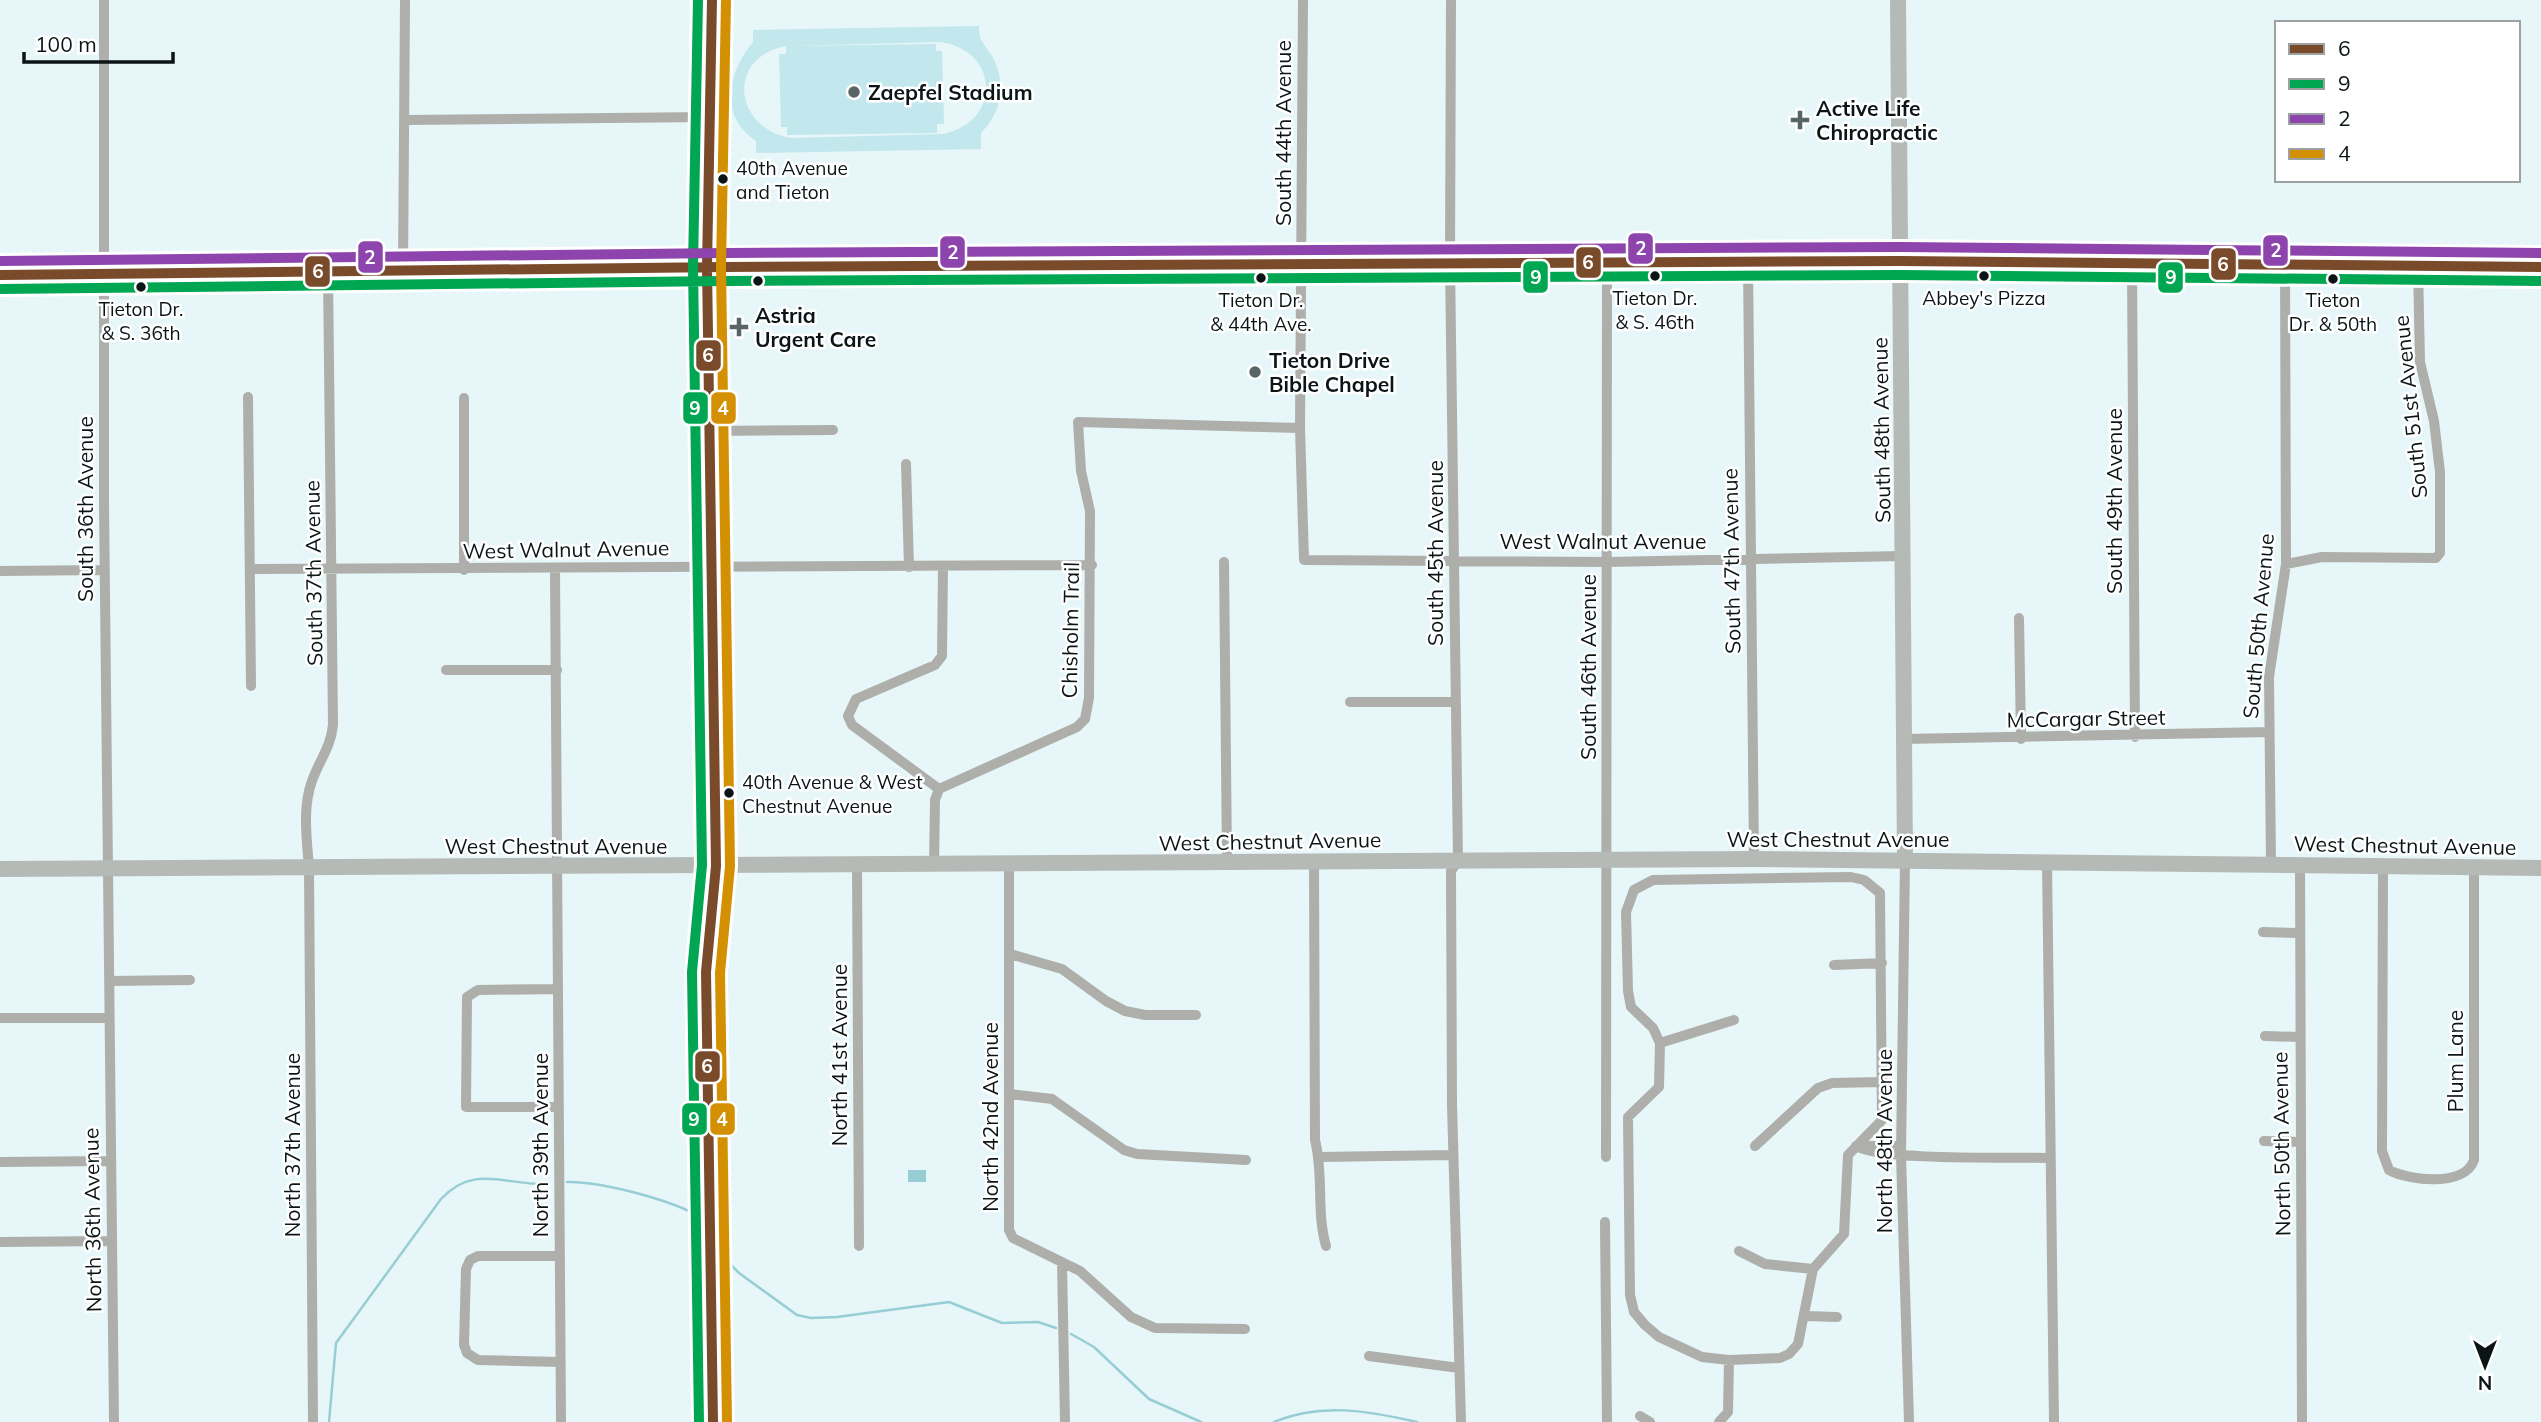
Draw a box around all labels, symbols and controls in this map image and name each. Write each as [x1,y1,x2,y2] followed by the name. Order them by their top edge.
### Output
[24,21,173,65] scale bar
[2275,21,2520,182] legend
[35,31,97,57] text: 100 m
[2338,35,2351,61] text: 6
[1270,40,1296,226] street label: South 44th Avenue
[2338,70,2351,96] text: 9
[868,79,1033,105] place label: Zaepfel Stadium
[846,84,862,100] marker: Zaepfel Stadium
[1816,95,1938,145] place label: Active Life Chiropractic
[2338,105,2351,131] text: 2
[1790,110,1810,130] marker: Active Life Chiropractic
[2338,140,2351,166] text: 4
[736,156,848,204] place label: 40th Avenue and Tieton
[716,172,730,186] marker: 40th Avenue and Tieton
[1627,232,1654,265] line badge: 2
[2262,234,2289,267] line badge: 2
[939,235,966,269] line badge: 2
[1635,236,1647,260] text: 2
[2270,238,2282,262] text: 2
[357,240,384,274] line badge: 2
[947,240,959,264] text: 2
[364,245,376,269] text: 2
[1575,246,1602,279] line badge: 6
[2210,247,2237,281] line badge: 6
[1582,250,1594,274] text: 6
[2217,252,2229,276] text: 6
[304,255,331,288] line badge: 6
[312,259,324,283] text: 6
[1522,260,1549,294] line badge: 9
[2157,261,2184,294] line badge: 9
[1530,265,1542,289] text: 9
[2165,265,2177,289] text: 9
[1648,269,1662,283] marker: Tieton Dr. & S. 46th
[1977,269,1991,283] marker: Abbey's Pizza
[1254,271,1268,285] marker: Tieton Dr. & 44th Ave.
[2326,272,2340,286] marker: Tieton Dr. & 50th
[751,274,765,288] unlabelled marker
[134,280,148,294] marker: Tieton Dr. & S. 36th
[1613,286,1697,334] place label: Tieton Dr. & S. 46th
[1922,286,2046,310] place label: Abbey's Pizza
[1210,288,1312,336] place label: Tieton Dr. & 44th Ave.
[2289,288,2377,336] place label: Tieton Dr. & 50th
[99,297,183,345] place label: Tieton Dr. & S. 36th
[755,302,876,352] place label: Astria Urgent Care
[2387,314,2433,500] street label: South 51st Avenue
[729,317,749,337] marker: Astria Urgent Care
[1866,337,1896,523] street label: South 48th Avenue
[695,339,722,372] line badge: 6
[702,343,714,367] text: 6
[1269,347,1395,397] place label: Tieton Drive Bible Chapel
[1247,364,1263,380] marker: Tieton Drive Bible Chapel
[682,391,709,425] line badge: 9
[710,391,737,425] line badge: 4
[689,396,701,420] text: 9
[717,396,729,420] text: 4
[2101,408,2127,594] street label: South 49th Avenue
[72,416,98,602] street label: South 36th Avenue
[1422,460,1448,646] street label: South 45th Avenue
[1716,468,1746,654] street label: South 47th Avenue
[298,480,328,666] street label: South 37th Avenue
[1500,528,1706,554] street label: West Walnut Avenue
[2237,532,2279,720] street label: South 50th Avenue
[462,534,670,564] street label: West Walnut Avenue
[1056,562,1084,698] street label: Chisholm Trail
[1575,574,1601,760] street label: South 46th Avenue
[2006,704,2166,732] street label: McCargar Street
[742,770,923,818] place label: 40th Avenue & West Chestnut Avenue
[722,786,736,800] marker: 40th Avenue & West Chestnut Avenue
[1158,826,1382,856] street label: West Chestnut Avenue
[1727,826,1949,852] street label: West Chestnut Avenue
[2293,830,2517,860] street label: West Chestnut Avenue
[445,833,667,859] street label: West Chestnut Avenue
[826,964,852,1146] street label: North 41st Avenue
[2442,1010,2468,1112] street label: Plum Lane
[977,1022,1003,1212] street label: North 42nd Avenue
[1871,1049,1897,1233] street label: North 48th Avenue
[694,1050,721,1083] line badge: 6
[2266,1052,2296,1236] street label: North 50th Avenue
[279,1053,305,1237] street label: North 37th Avenue
[527,1053,553,1237] street label: North 39th Avenue
[701,1054,713,1078] text: 6
[681,1102,708,1136] line badge: 9
[709,1102,736,1136] line badge: 4
[688,1107,700,1131] text: 9
[716,1107,728,1131] text: 4
[77,1128,107,1312] street label: North 36th Avenue
[2450,1331,2520,1401] north arrow
[2478,1371,2492,1395] text: N

